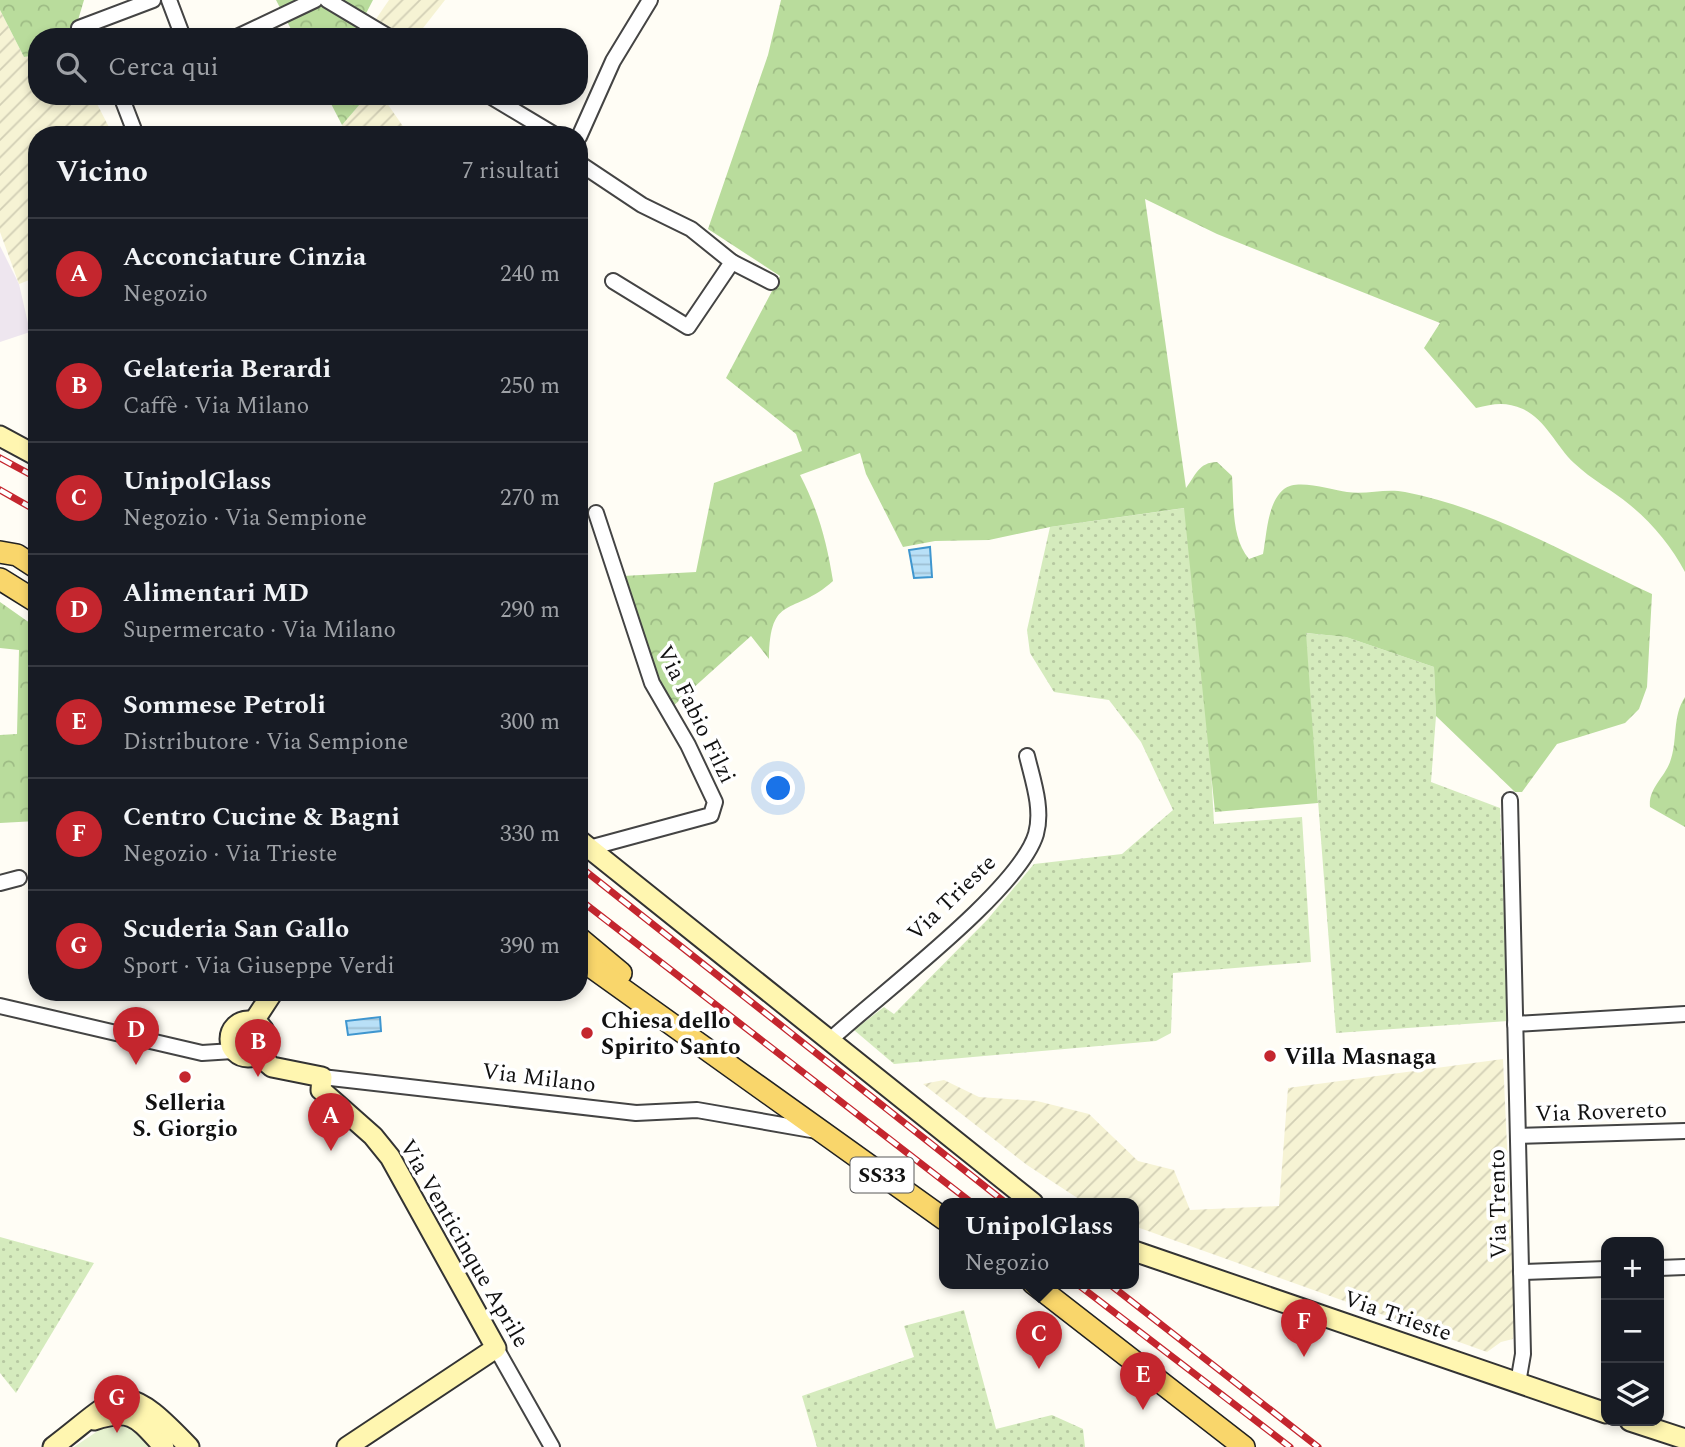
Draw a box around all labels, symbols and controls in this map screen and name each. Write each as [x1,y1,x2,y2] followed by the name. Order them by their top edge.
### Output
[28,28,588,105] search box
[108,47,219,87] text: Cerca qui
[52,48,90,86] icon: search
[56,149,148,195] text: Vicino
[462,154,560,189] text: 7 risultati
[123,237,366,277] text: Acconciature Cinzia
[70,257,88,292] text: A
[500,257,560,292] text: 240 m
[123,277,208,312] text: Negozio
[123,349,331,389] text: Gelateria Berardi
[71,369,87,404] text: B
[500,369,560,404] text: 250 m
[123,389,309,424] text: Caffè · Via Milano
[123,461,272,501] text: UnipolGlass
[71,481,87,516] text: C
[500,481,560,516] text: 270 m
[123,501,367,536] text: Negozio · Via Sempione
[123,573,309,613] text: Alimentari MD
[70,593,88,628] text: D
[500,593,560,628] text: 290 m
[123,613,396,648] text: Supermercato · Via Milano
[647,639,744,790] street label: Via Fabio Filzi
[123,685,326,725] text: Sommese Petroli
[71,705,87,740] text: E
[500,705,560,740] text: 300 m
[123,725,408,760] text: Distributore · Via Sempione
[761,771,795,805] your location
[123,797,400,837] text: Centro Cucine & Bagni
[72,817,86,852] text: F
[500,817,560,852] text: 330 m
[123,837,337,872] text: Negozio · Via Trieste
[899,846,1005,950] street label: Via Trieste
[123,909,349,949] text: Scuderia San Gallo
[70,929,88,964] text: G
[500,929,560,964] text: 390 m
[123,949,395,984] text: Sport · Via Giuseppe Verdi
[601,1004,741,1065] place label: Chiesa dello Spirito Santo
[113,1007,159,1065] pin: D
[235,1019,281,1077] pin: B
[579,1025,595,1041] marker: Chiesa dello Spirito Santo
[1284,1040,1437,1075] place label: Villa Masnaga
[1262,1048,1278,1064] marker: Villa Masnaga
[480,1054,598,1103] street label: Via Milano
[177,1069,193,1085] marker: Selleria S. Giorgio
[132,1086,238,1147] place label: Selleria S. Giorgio
[308,1093,354,1151] pin: A
[1535,1093,1668,1132] street label: Via Rovereto
[390,1133,538,1355] street label: Via Venticinque Aprile
[1480,1149,1517,1259] street label: Via Trento
[850,1158,914,1192] road number: SS33
[939,1198,1139,1289] popup
[965,1206,1113,1246] text: UnipolGlass
[1601,1237,1664,1426] map controls
[1601,1237,1664,1300] button: +
[965,1246,1049,1281] text: Negozio
[1339,1282,1456,1351] street label: Via Trieste
[1281,1299,1327,1357] pin: F
[1601,1300,1664,1363] button: −
[1016,1311,1062,1369] pin: C
[1120,1352,1166,1410] pin: E
[1601,1363,1664,1426] button: layers
[94,1375,140,1433] pin: G

